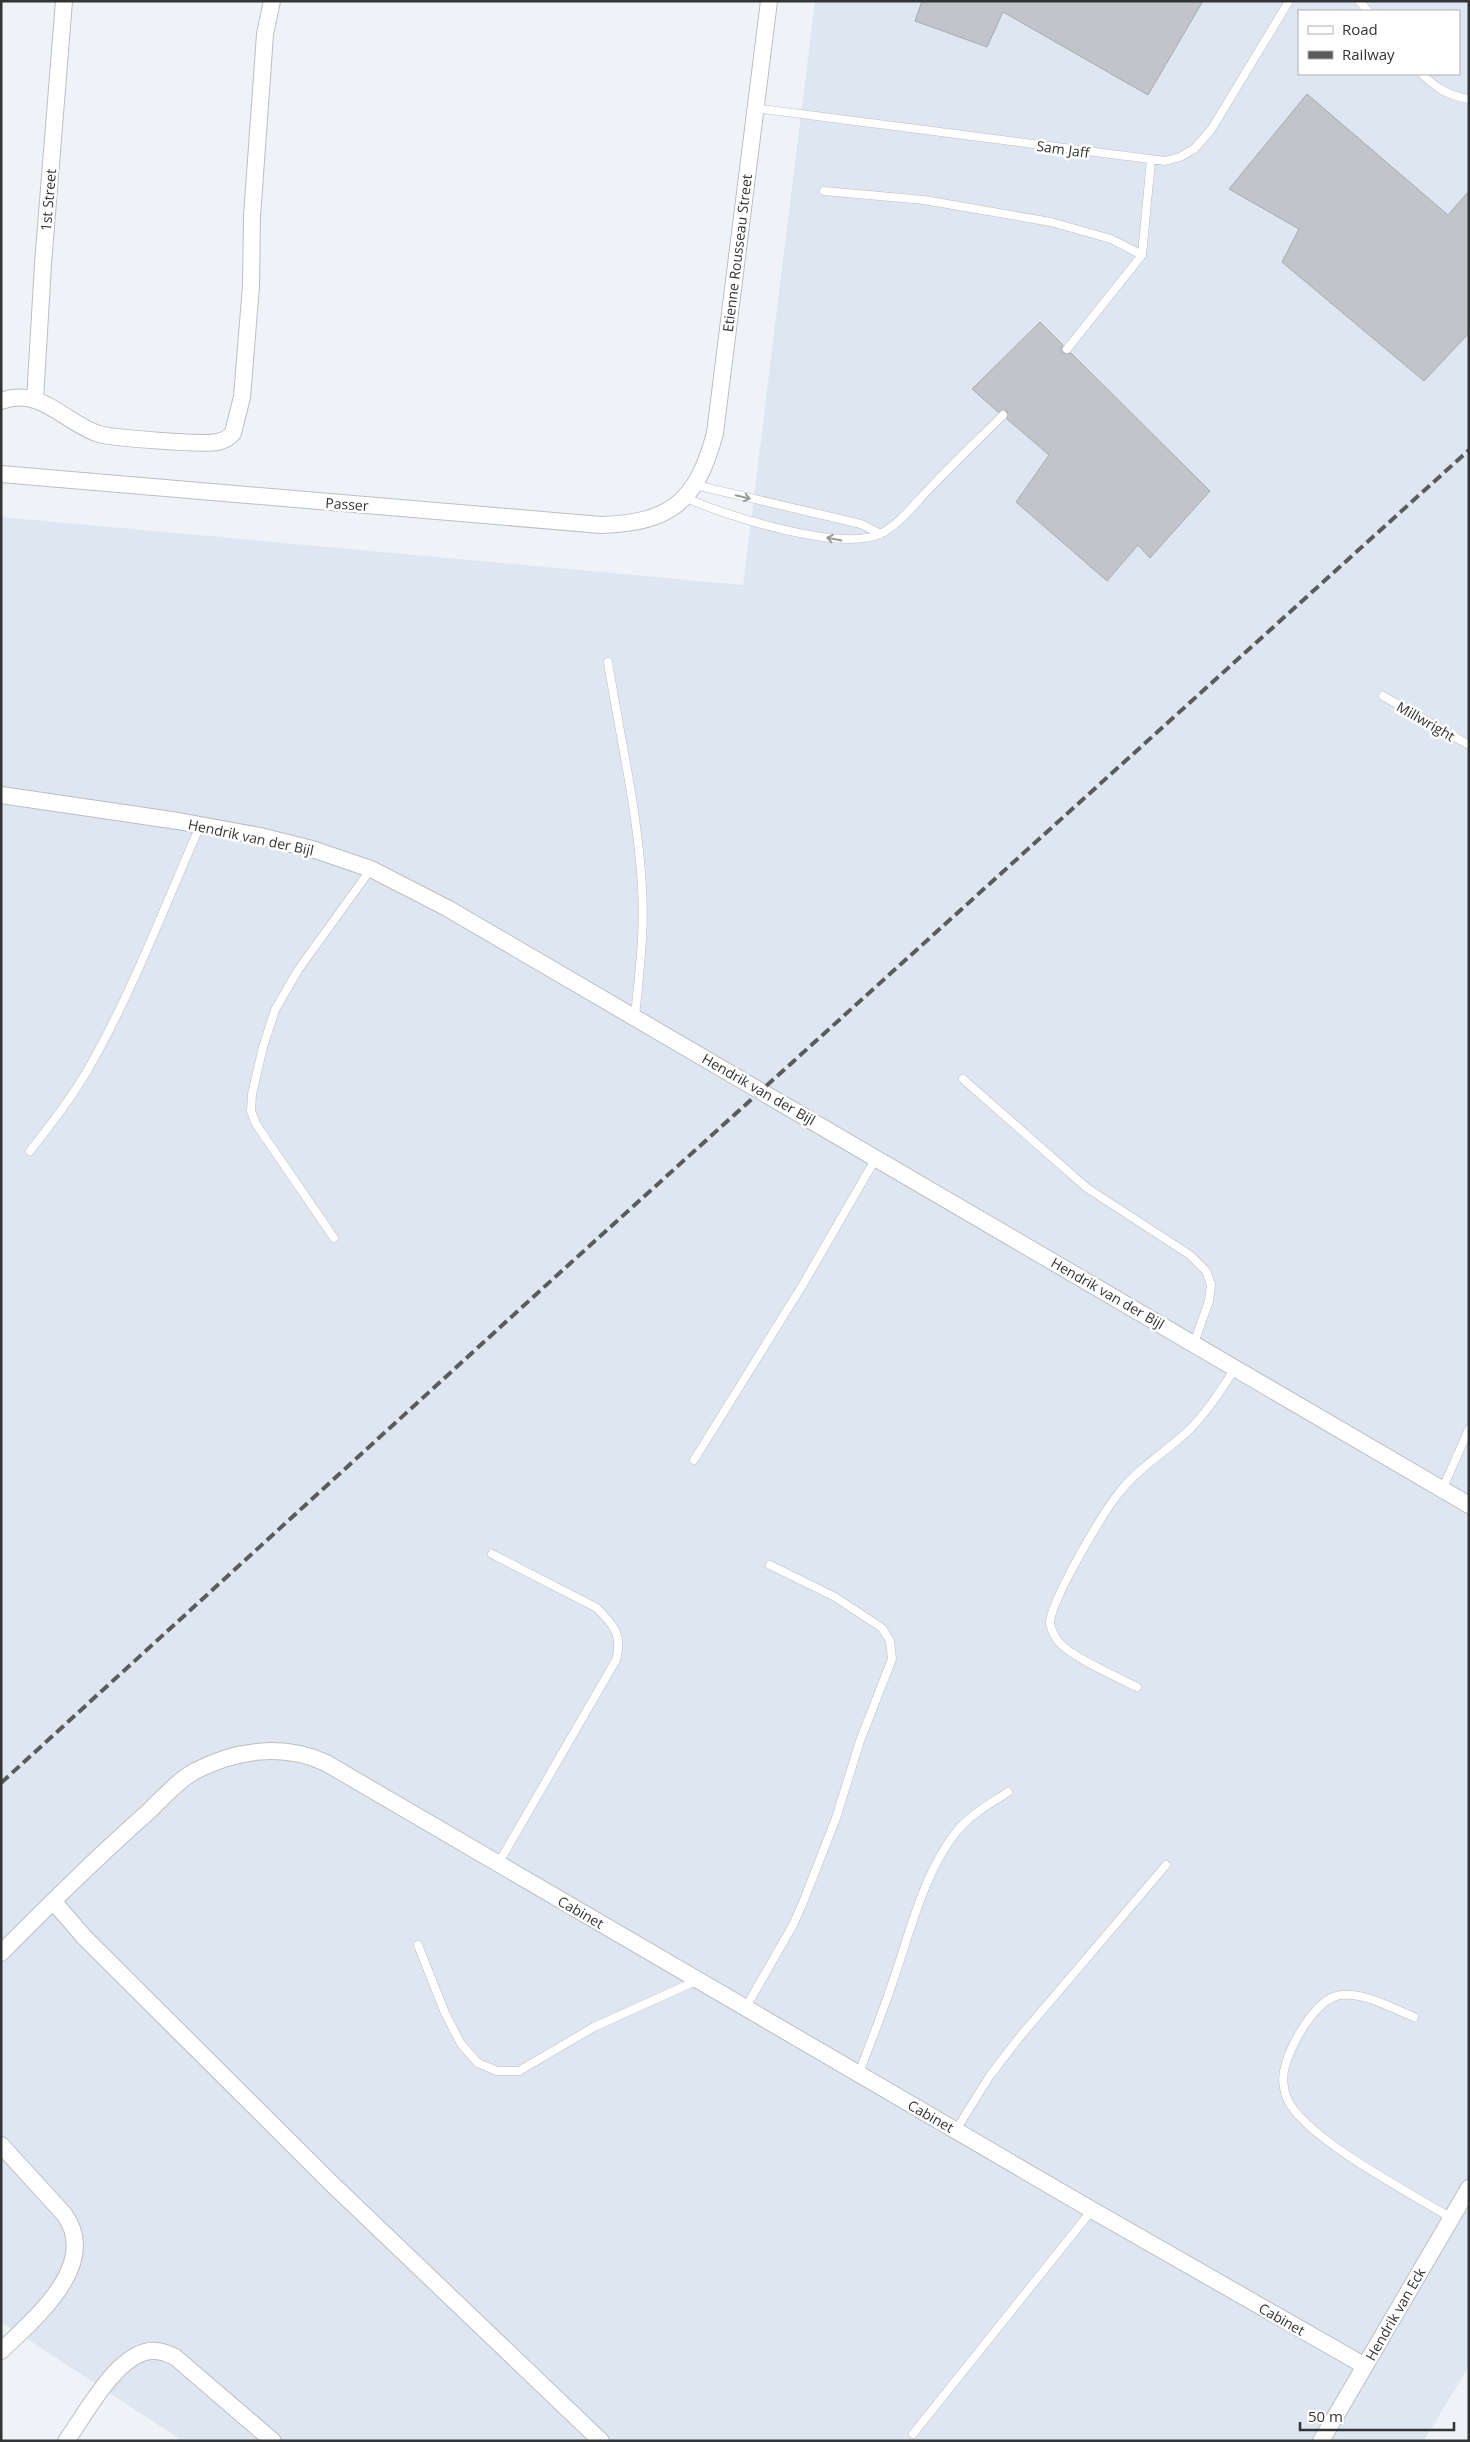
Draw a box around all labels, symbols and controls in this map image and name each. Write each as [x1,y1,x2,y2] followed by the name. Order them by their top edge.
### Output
[1298,10,1460,75] legend
[1342,19,1378,39] text: Road
[1342,44,1395,64] text: Railway
[1035,136,1092,162] street label: Sam Jaff
[36,168,60,232] street label: 1st Street
[718,173,756,333] street label: Etienne Rousseau Street
[325,493,369,515] street label: Passer
[734,493,750,502] one-way arrow
[826,533,842,543] one-way arrow
[1393,697,1459,745] street label: Millwright
[186,814,316,860] street label: Hendrik van der Bijl
[699,1049,819,1129] street label: Hendrik van der Bijl
[1048,1253,1168,1333] street label: Hendrik van der Bijl
[555,1891,607,1933] street label: Cabinet
[905,2095,957,2137] street label: Cabinet
[1361,2263,1430,2364] street label: Hendrik van Eck
[1256,2298,1308,2340] street label: Cabinet
[1300,2400,1454,2432] scale bar
[1308,2406,1343,2426] text: 50 m

